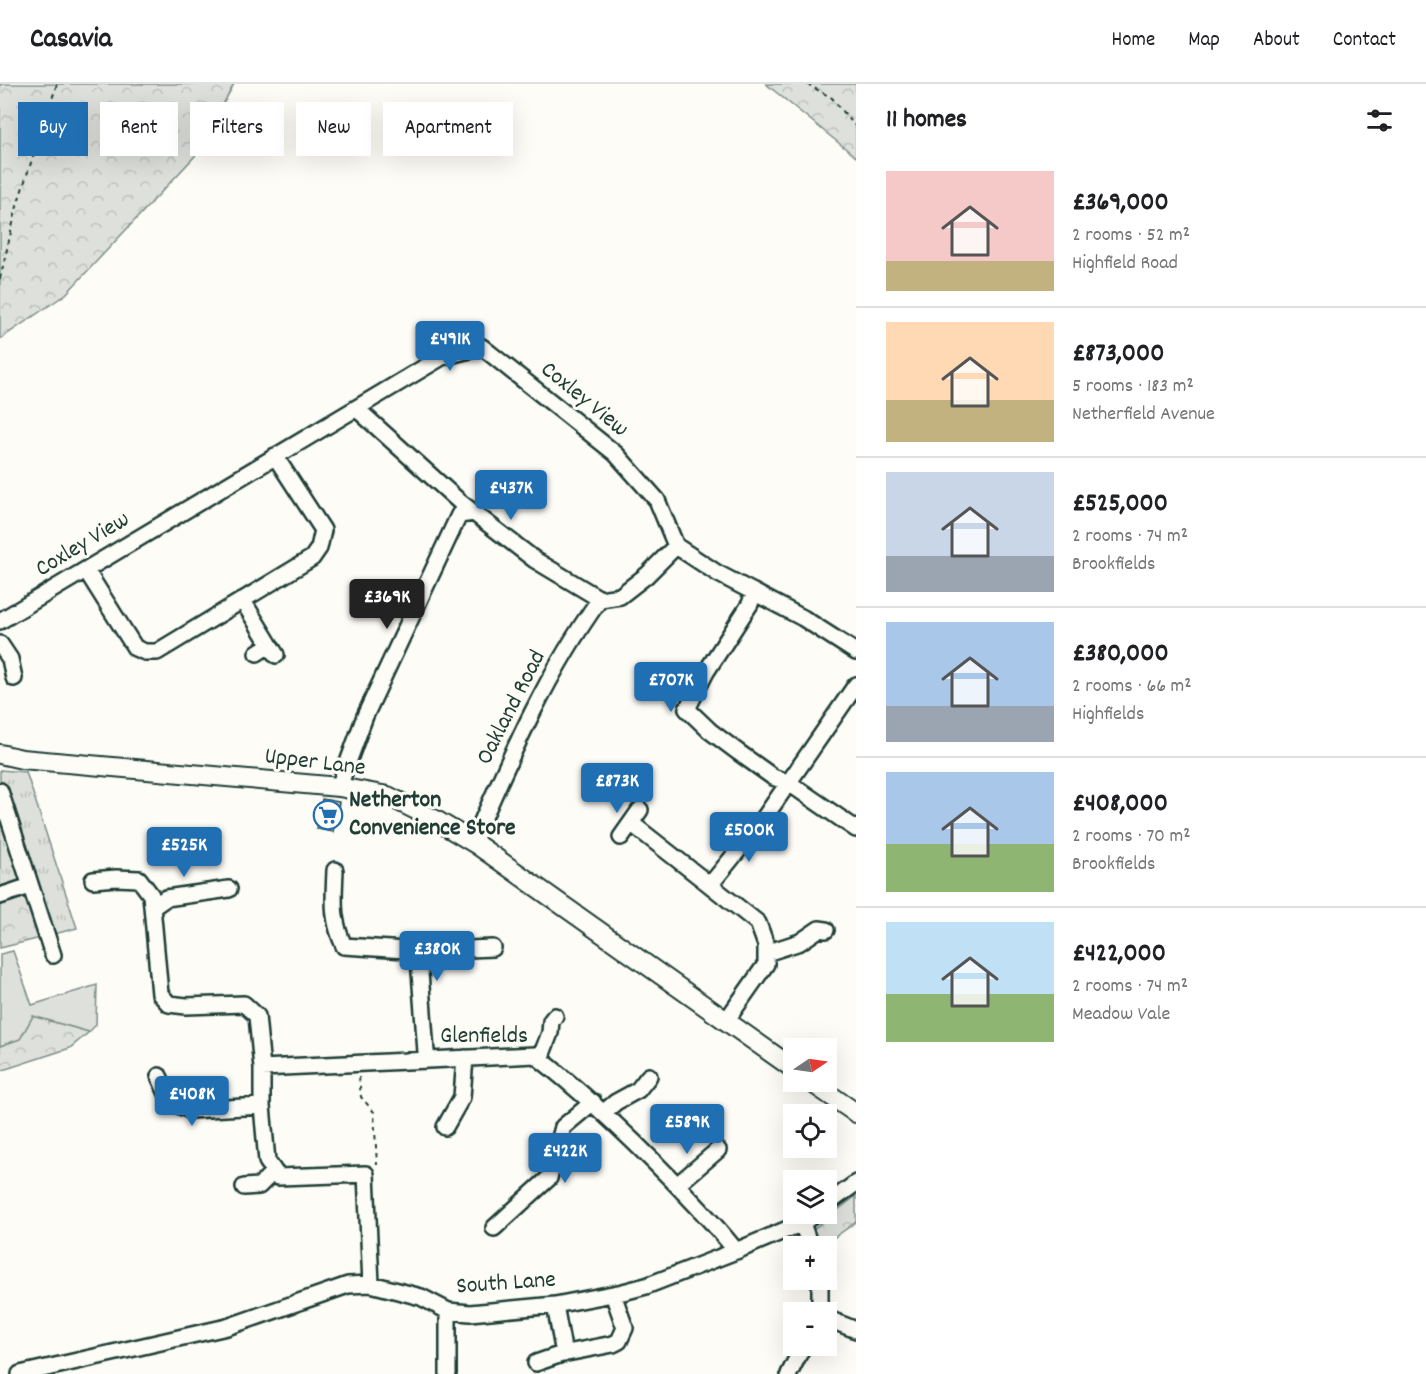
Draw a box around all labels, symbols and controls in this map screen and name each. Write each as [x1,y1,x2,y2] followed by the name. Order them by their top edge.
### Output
[30,21,112,61] text: Casavia
[1111,26,1155,56] text: Home
[1188,26,1220,56] text: Map
[1253,26,1300,56] text: About
[1333,26,1396,56] text: Contact
[18,102,88,156] chip: Buy
[100,102,178,156] chip: Rent
[190,102,284,156] chip: Filters
[296,102,371,156] chip: New
[383,102,513,156] chip: Apartment
[886,102,967,139] text: 11 homes
[1363,104,1396,137] icon: filters
[1072,185,1169,222] text: £369,000
[934,195,1006,267] icon: home
[1072,222,1190,250] text: 2 rooms · 52 m²
[1072,250,1178,278] text: Highfield Road
[408,321,492,372] pin: £491K
[429,326,471,354] text: £491K
[1072,336,1164,373] text: £873,000
[934,346,1006,418] icon: home
[533,354,635,446] street label: Coxley View
[1072,373,1194,401] text: 5 rooms · 183 m²
[1072,401,1215,429] text: Netherfield Avenue
[469,470,553,521] pin: £437K
[489,475,533,503] text: £437K
[1072,486,1168,523] text: £525,000
[934,496,1006,568] icon: home
[29,503,137,587] street label: Coxley View
[1072,523,1188,551] text: 2 rooms · 74 m²
[1072,551,1156,579] text: Brookfields
[345,579,429,630] pin: £369K
[363,584,411,612] text: £369K
[1072,636,1169,673] text: £380,000
[469,645,555,771] street label: Oakland Road
[934,646,1006,718] icon: home
[629,662,713,713] pin: £707K
[648,667,694,695] text: £707K
[1072,673,1192,701] text: 2 rooms · 66 m²
[1072,701,1144,729] text: Highfields
[263,740,367,786] street label: Upper Lane
[575,763,659,814] pin: £873K
[595,768,639,796] text: £873K
[349,784,516,846] place label: Netherton Convenience Store
[1072,786,1168,823] text: £408,000
[934,796,1006,868] icon: home
[312,799,344,831] supermarket icon: Netherton Convenience Store
[707,812,791,863] pin: £500K
[724,817,774,845] text: £500K
[1072,823,1191,851] text: 2 rooms · 70 m²
[142,827,226,878] pin: £525K
[161,832,207,860] text: £525K
[1072,851,1156,879] text: Brookfields
[395,931,479,982] pin: £380K
[413,936,461,964] text: £380K
[1072,936,1166,973] text: £422,000
[934,946,1006,1018] icon: home
[1072,973,1188,1001] text: 2 rooms · 74 m²
[1072,1001,1170,1029] text: Meadow Vale
[440,1020,528,1054] street label: Glenfields
[783,1038,837,1092] north arrow
[783,1038,837,1356] map controls
[150,1076,234,1127] pin: £408K
[169,1081,215,1109] text: £408K
[645,1104,729,1155] pin: £589K
[783,1104,837,1158] button: locate
[664,1109,710,1137] text: £589K
[523,1133,607,1184] pin: £422K
[542,1138,588,1166] text: £422K
[783,1170,837,1224] button: layers
[783,1236,837,1290] button: +
[455,1264,557,1304] street label: South Lane
[783,1302,837,1356] button: −

